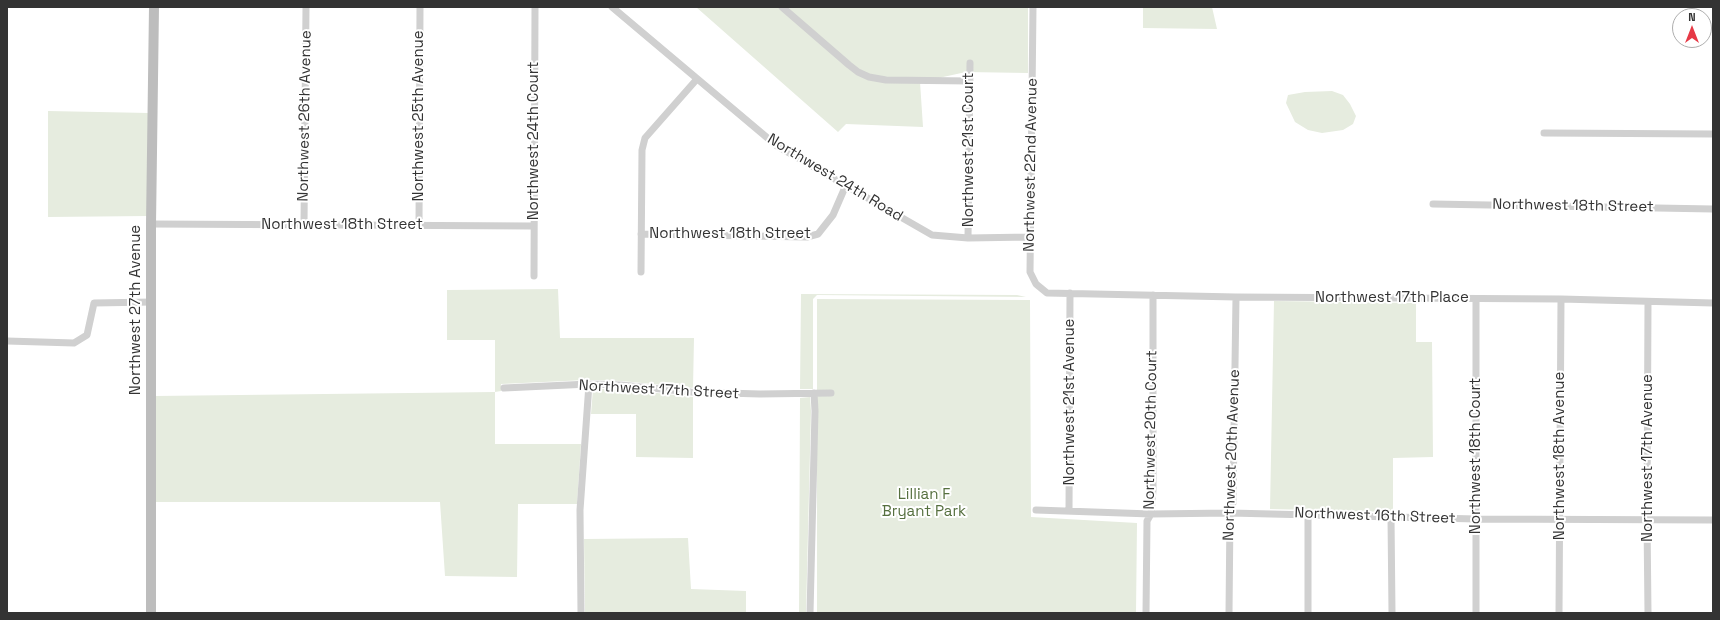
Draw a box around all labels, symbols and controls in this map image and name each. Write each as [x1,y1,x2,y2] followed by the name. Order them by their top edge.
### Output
[1672,8,1712,48] north arrow
[1688,10,1696,24] text: N
[295,30,315,202] street label: Northwest 26th Avenue
[410,30,428,202] street label: Northwest 25th Avenue
[525,62,543,220] street label: Northwest 24th Court
[960,73,978,227] street label: Northwest 21st Court
[1020,78,1042,252] street label: Northwest 22nd Avenue
[764,130,906,226] street label: Northwest 24th Road
[1492,196,1654,216] street label: Northwest 18th Street
[261,216,423,234] street label: Northwest 18th Street
[127,225,145,395] street label: Northwest 27th Avenue
[649,225,811,243] street label: Northwest 18th Street
[1315,289,1469,307] street label: Northwest 17th Place
[1061,319,1079,485] street label: Northwest 21st Avenue
[1141,350,1161,510] street label: Northwest 20th Court
[1220,369,1244,541] street label: Northwest 20th Avenue
[1551,372,1569,540] street label: Northwest 18th Avenue
[1639,374,1657,542] street label: Northwest 17th Avenue
[578,377,740,403] street label: Northwest 17th Street
[1467,378,1485,534] street label: Northwest 18th Court
[882,486,966,521] park label: Lillian F Bryant Park
[1294,504,1456,528] street label: Northwest 16th Street

